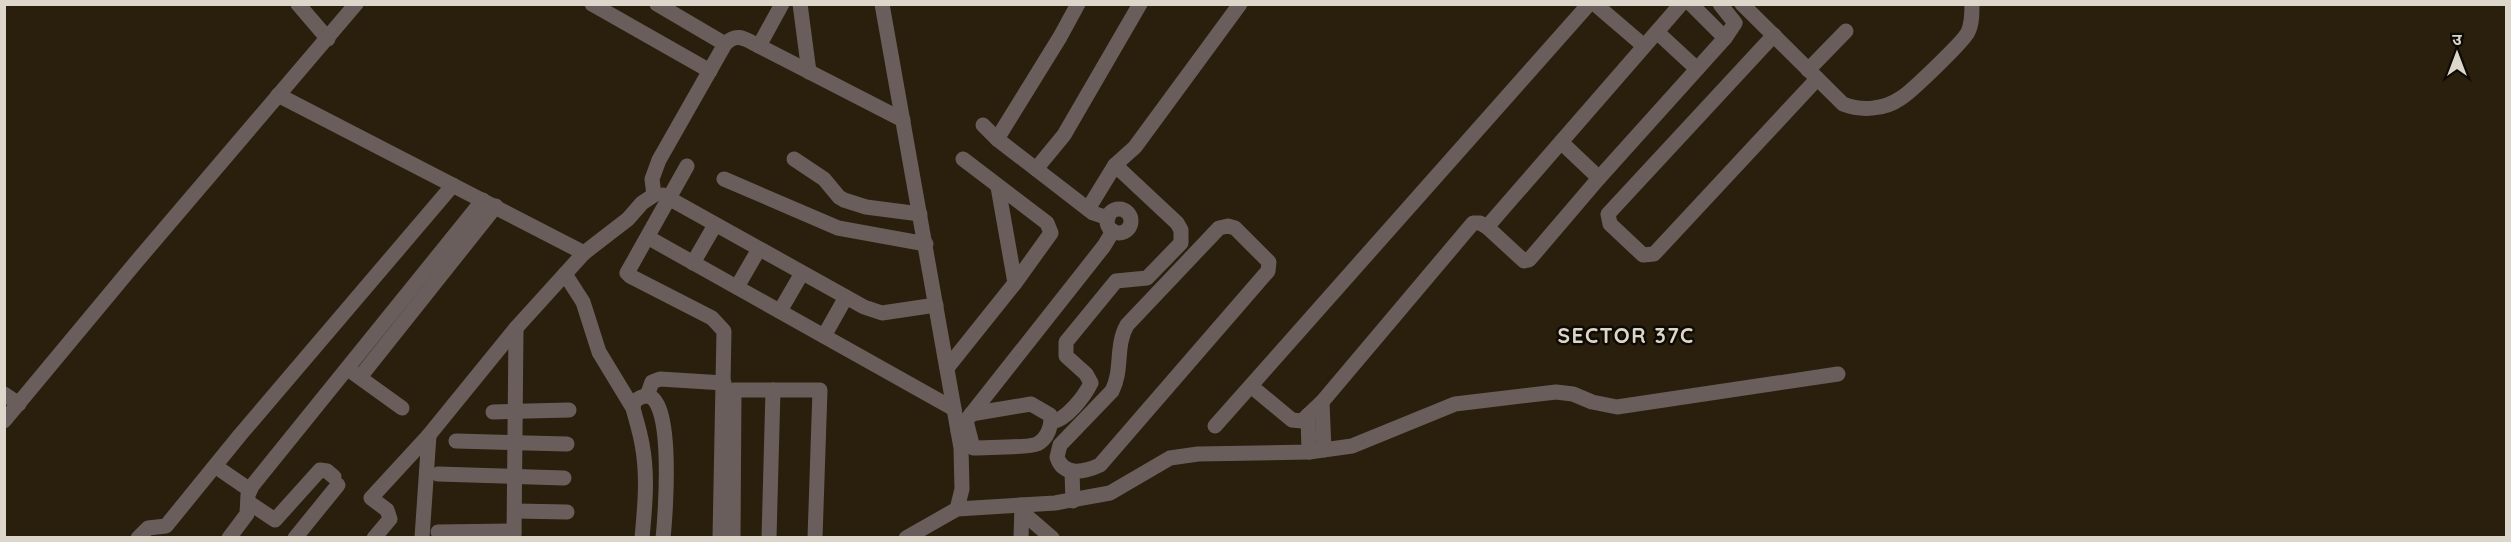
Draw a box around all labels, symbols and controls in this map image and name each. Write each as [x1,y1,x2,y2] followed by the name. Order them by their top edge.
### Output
[2427,24,2487,84] north arrow
[2452,29,2462,49] text: उ
[1557,322,1695,348] district label: SECTOR 37C

